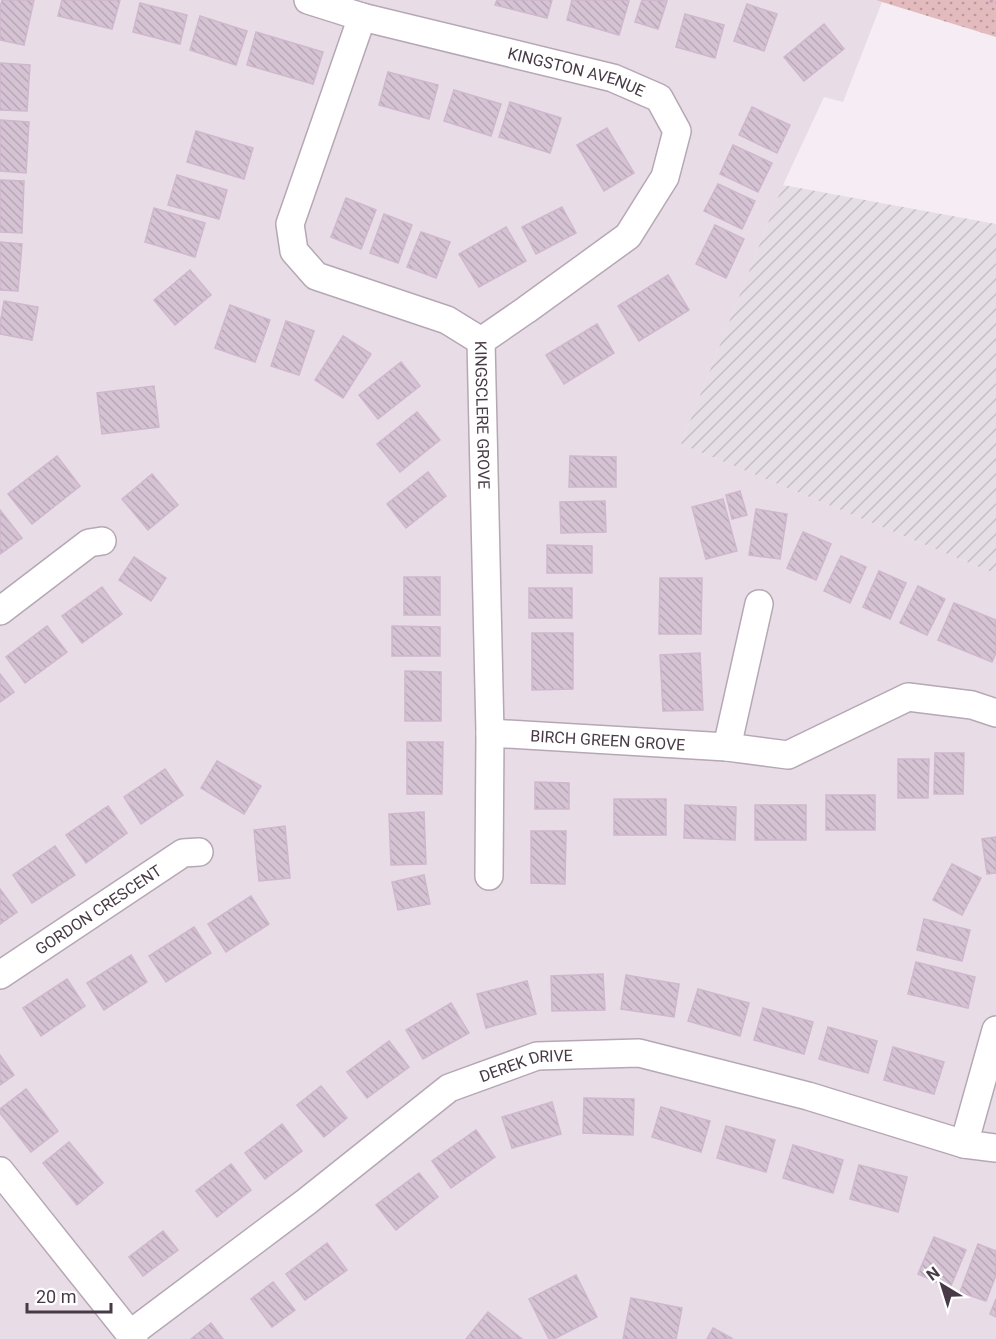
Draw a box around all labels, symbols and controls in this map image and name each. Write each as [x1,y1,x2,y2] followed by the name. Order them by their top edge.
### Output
[506,43,648,100] street label: KINGSTON AVENUE
[472,341,494,489] street label: KINGSCLERE GROVE
[530,726,686,754] street label: BIRCH GREEN GROVE
[31,860,165,958] street label: GORDON CRESCENT
[477,1045,573,1086] street label: DEREK DRIVE
[912,1255,972,1315] north arrow
[923,1263,943,1285] text: N
[27,1276,111,1314] scale bar
[36,1286,76,1307] text: 20 m

